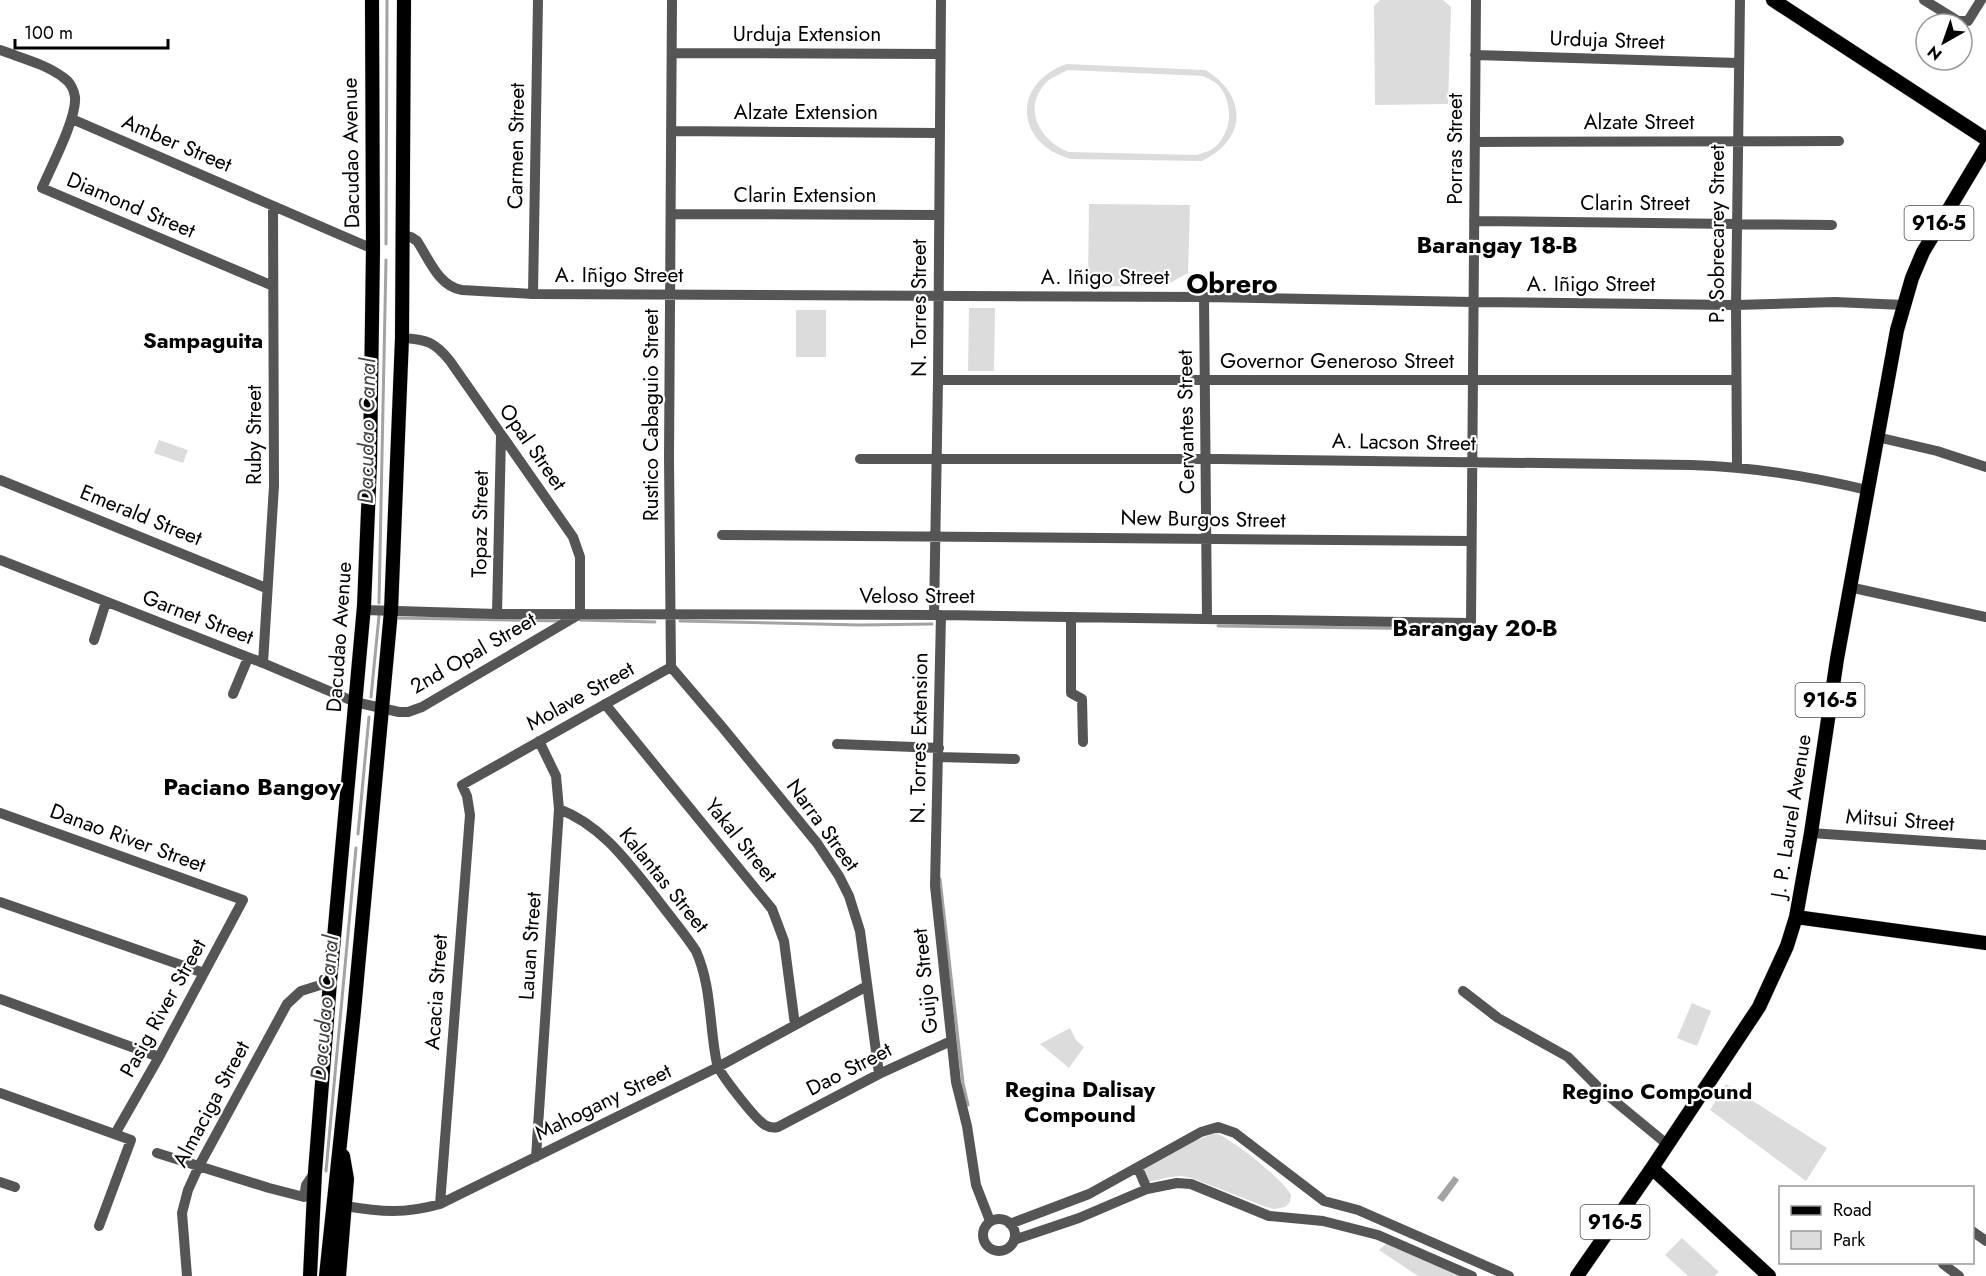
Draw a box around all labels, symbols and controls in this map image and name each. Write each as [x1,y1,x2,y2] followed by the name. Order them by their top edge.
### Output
[15,12,168,50] scale bar
[1914,12,1974,72] north arrow
[733,19,881,49] street label: Urduja Extension
[24,20,73,46] text: 100 m
[1549,23,1665,57] street label: Urduja Street
[1922,40,1947,66] text: N
[335,77,367,229] street label: Dacudao Avenue
[500,83,532,209] street label: Carmen Street
[1440,93,1470,205] street label: Porras Street
[734,97,878,127] street label: Alzate Extension
[117,106,237,180] street label: Amber Street
[1584,107,1694,137] street label: Alzate Street
[1702,145,1732,323] street label: P. Sobrecarey Street
[62,164,200,246] street label: Diamond Street
[734,180,876,210] street label: Clarin Extension
[1580,188,1690,218] street label: Clarin Street
[1904,206,1974,240] road number: 916-5
[1416,227,1578,262] district label: Barangay 18-B
[904,239,934,377] street label: N. Torres Street
[555,260,683,290] street label: A. Iñigo Street
[1041,262,1169,292] street label: A. Iñigo Street
[1186,264,1278,303] district label: Obrero
[1527,269,1655,299] street label: A. Iñigo Street
[636,309,666,521] street label: Rustico Cabaguio Street
[143,324,263,356] district label: Sampaguita
[1220,346,1454,376] street label: Governor Generoso Street
[1170,350,1202,494] street label: Cervantes Street
[349,357,383,504] water label: Dacudao Canal
[239,385,269,485] street label: Ruby Street
[492,397,574,497] street label: Opal Street
[1332,426,1476,458] street label: A. Lacson Street
[464,470,496,578] street label: Topaz Street
[75,477,207,553] street label: Emerald Street
[1120,503,1286,535] street label: New Burgos Street
[319,561,359,713] street label: Dacudao Avenue
[859,581,975,611] street label: Veloso Street
[138,582,258,652] street label: Garnet Street
[404,605,542,701] street label: 2nd Opal Street
[1392,610,1558,645] district label: Barangay 20-B
[903,652,935,824] street label: N. Torres Extension
[520,654,640,738] street label: Molave Street
[1796,683,1864,717] road number: 916-5
[1763,732,1819,903] street label: J. P. Laurel Avenue
[163,769,341,804] district label: Paciano Bangoy
[779,773,867,877] street label: Narra Street
[698,792,784,888] street label: Yakal Street
[46,796,210,880] street label: Danao River Street
[1845,801,1955,839] street label: Mitsui Street
[612,821,716,939] street label: Kalantas Street
[511,891,549,1001] street label: Lauan Street
[905,927,945,1035] street label: Guijo Street
[113,933,213,1083] street label: Pasig River Street
[302,933,346,1082] water label: Dacudao Canal
[417,933,455,1051] street label: Acacia Street
[801,1035,897,1103] street label: Dao Street
[165,1036,257,1172] street label: Almaciga Street
[530,1056,676,1148] street label: Mahogany Street
[1005,1073,1156,1130] district label: Regina Dalisay Compound
[1562,1075,1752,1107] district label: Regino Compound
[1779,1186,1974,1264] legend
[1833,1197,1872,1223] text: Road
[1580,1205,1650,1239] road number: 916-5
[1833,1227,1865,1253] text: Park

